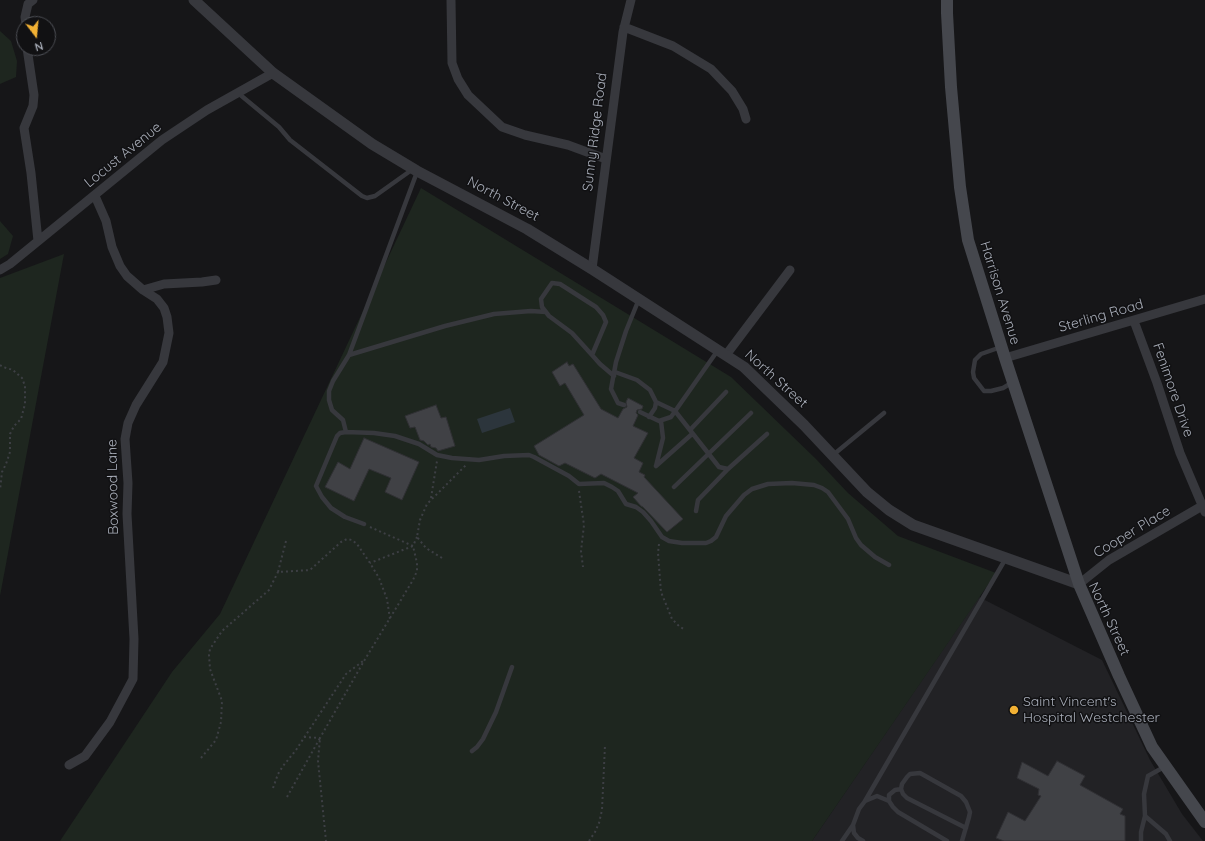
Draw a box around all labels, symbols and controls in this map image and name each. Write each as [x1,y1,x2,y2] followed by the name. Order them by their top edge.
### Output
[16,16,56,56] north arrow
[33,39,45,54] text: N
[579,72,611,192] street label: Sunny Ridge Road
[81,119,165,191] street label: Locust Avenue
[464,173,542,225] street label: North Street
[976,239,1024,347] street label: Harrison Avenue
[1057,296,1145,336] street label: Sterling Road
[1149,341,1197,439] street label: Fenimore Drive
[741,346,811,412] street label: North Street
[104,439,122,535] street label: Boxwood Lane
[1090,502,1174,562] street label: Cooper Place
[1085,580,1133,658] street label: North Street
[1023,694,1160,726] place label: Saint Vincent's Hospital Westchester
[1008,704,1020,716] marker: Saint Vincent's Hospital Westchester

